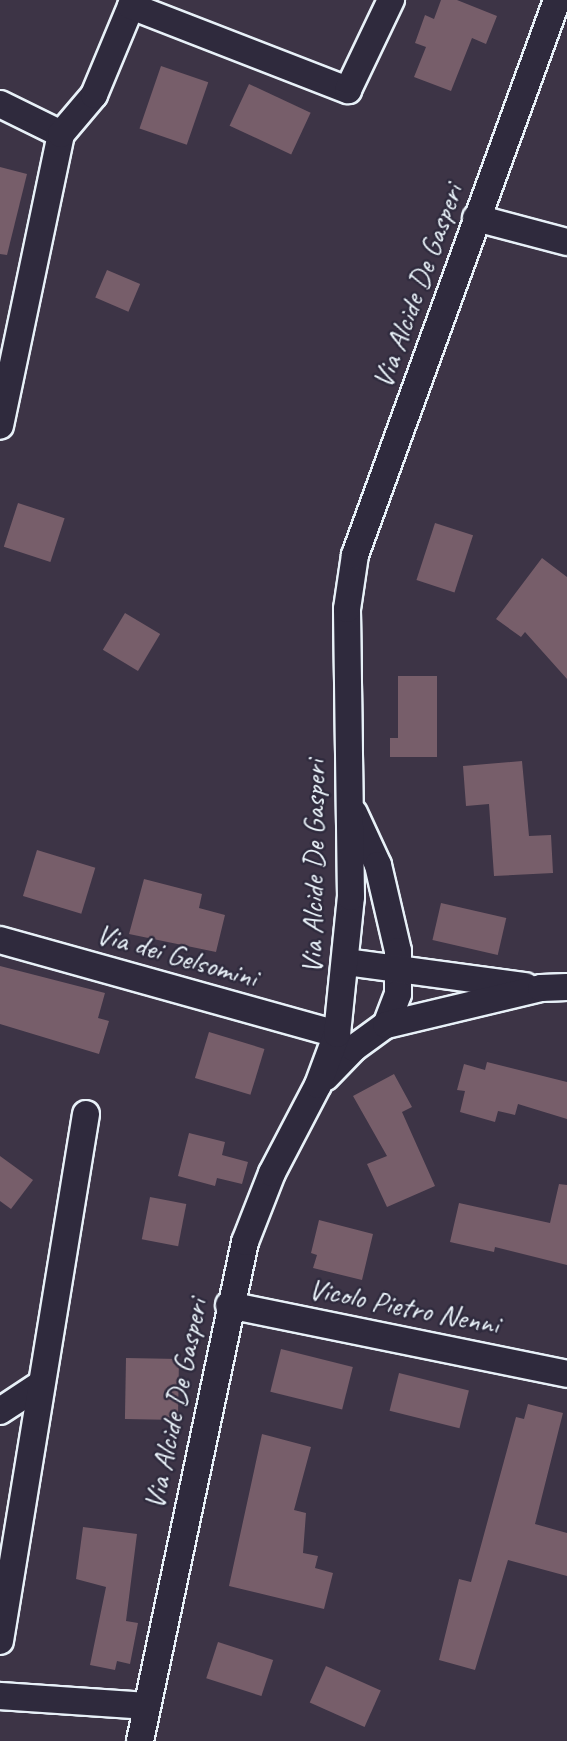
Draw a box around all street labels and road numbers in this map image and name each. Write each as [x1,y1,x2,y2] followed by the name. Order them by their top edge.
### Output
[363,179,471,393] street label: Via Alcide De Gasperi
[293,759,333,975] street label: Via Alcide De Gasperi
[92,915,262,995] street label: Via dei Gelsomini
[306,1270,502,1342] street label: Vicolo Pietro Nenni
[135,1295,215,1513] street label: Via Alcide De Gasperi

